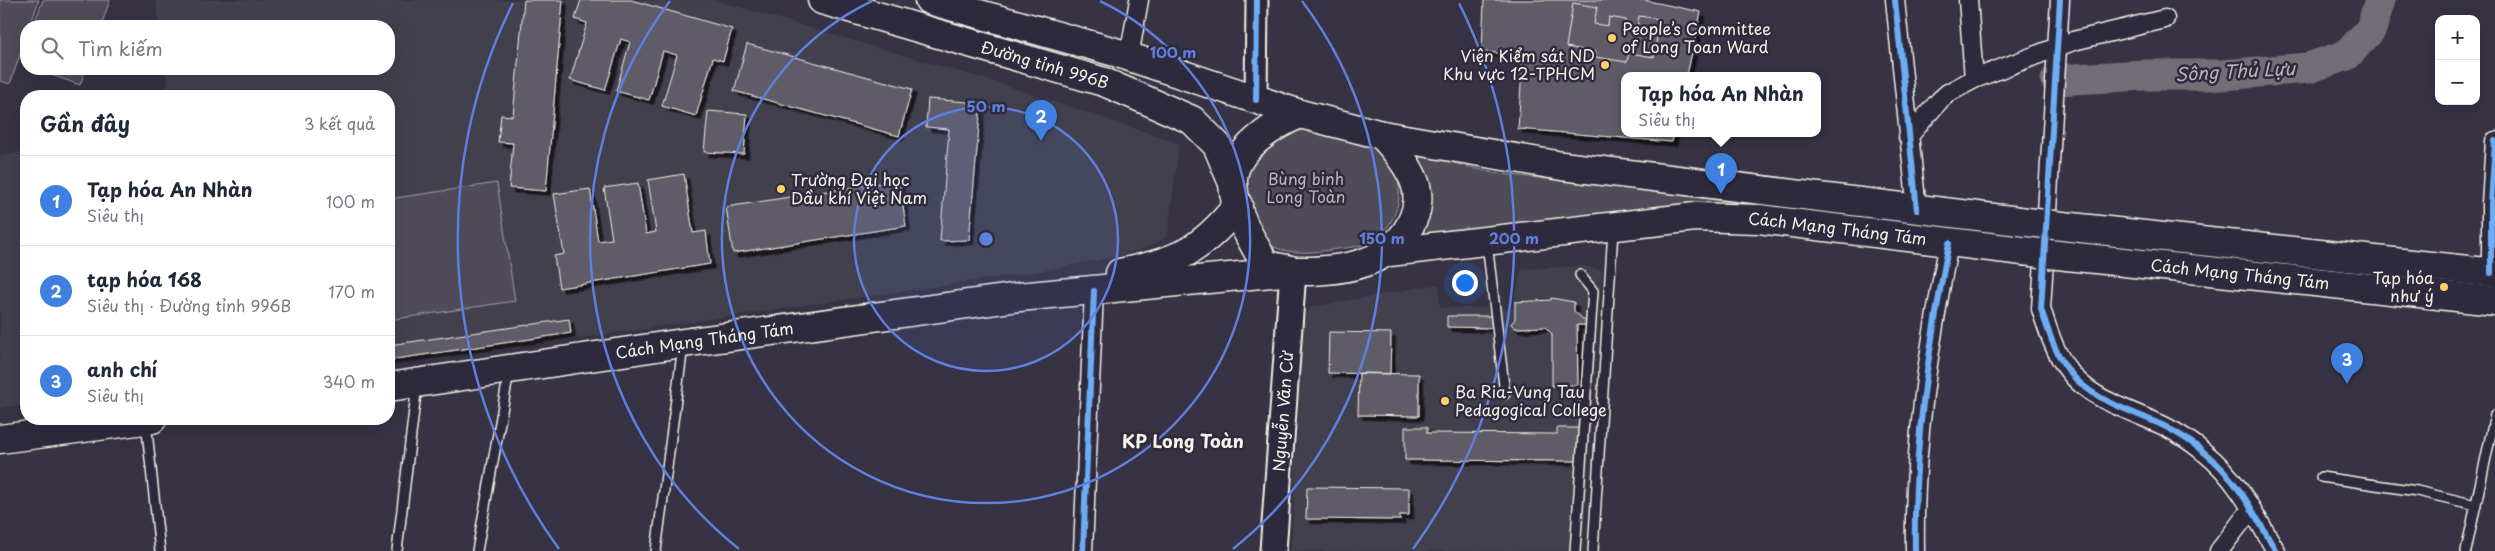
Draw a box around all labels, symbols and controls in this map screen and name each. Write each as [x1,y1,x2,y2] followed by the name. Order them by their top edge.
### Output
[2435,15,2480,105] map controls
[2435,15,2480,60] button: +
[1622,16,1771,58] place label: People’s Committee of Long Toan Ward
[20,20,395,75] search box
[1606,32,1618,44] marker: People’s Committee of Long Toan Ward
[38,34,66,62] icon: search
[78,34,163,62] text: Tìm kiếm
[978,34,1112,94] street label: Đường tỉnh 996B
[1150,40,1196,63] text: 100 m
[1443,43,1595,85] place label: Viện Kiểm sát ND Khu vực 12-TPHCM
[2174,54,2297,87] water label: Sông Thủ Lựu
[1599,59,1611,71] marker: Viện Kiểm sát ND Khu vực 12-TPHCM
[2435,60,2480,105] button: −
[1621,72,1821,137] popup
[1638,79,1804,107] text: Tạp hóa An Nhàn
[967,94,1005,117] text: 50 m
[1025,100,1057,141] pin: 2
[40,107,130,139] text: Gần đây
[1638,107,1695,131] text: Siêu thị
[304,111,375,135] text: 3 kết quả
[1705,153,1737,194] pin: 1
[1267,166,1345,208] park label: Bùng binh Long Toàn
[791,167,927,209] place label: Trường Đại học Dầu khí Việt Nam
[87,175,252,203] text: Tạp hóa An Nhàn
[775,183,787,195] marker: Trường Đại học Dầu khí Việt Nam
[52,189,60,213] text: 1
[326,189,375,213] text: 100 m
[87,203,144,227] text: Siêu thị
[1748,206,1928,250] street label: Cách Mạng Tháng Tám
[1359,226,1405,249] text: 150 m
[1489,226,1539,249] text: 200 m
[977,230,995,248] centre of rings
[2150,252,2331,295] street label: Cách Mạng Tháng Tám
[87,265,202,293] text: tạp hóa 168
[2373,265,2434,307] place label: Tạp hóa như ý
[1452,270,1478,296] your location
[50,279,62,303] text: 2
[329,279,375,303] text: 170 m
[2438,281,2450,293] marker: Tạp hóa như ý
[87,293,291,317] text: Siêu thị · Đường tỉnh 996B
[614,315,795,364] street label: Cách Mạng Tháng Tám
[2331,343,2363,384] pin: 3
[1266,349,1298,472] street label: Nguyễn Văn Cừ
[87,355,157,383] text: anh chí
[51,369,61,393] text: 3
[323,369,375,393] text: 340 m
[1455,379,1607,421] place label: Ba Ria-Vung Tau Pedagogical College
[87,383,144,407] text: Siêu thị
[1439,395,1451,407] marker: Ba Ria-Vung Tau Pedagogical College
[1122,427,1244,454] district label: KP Long Toàn

